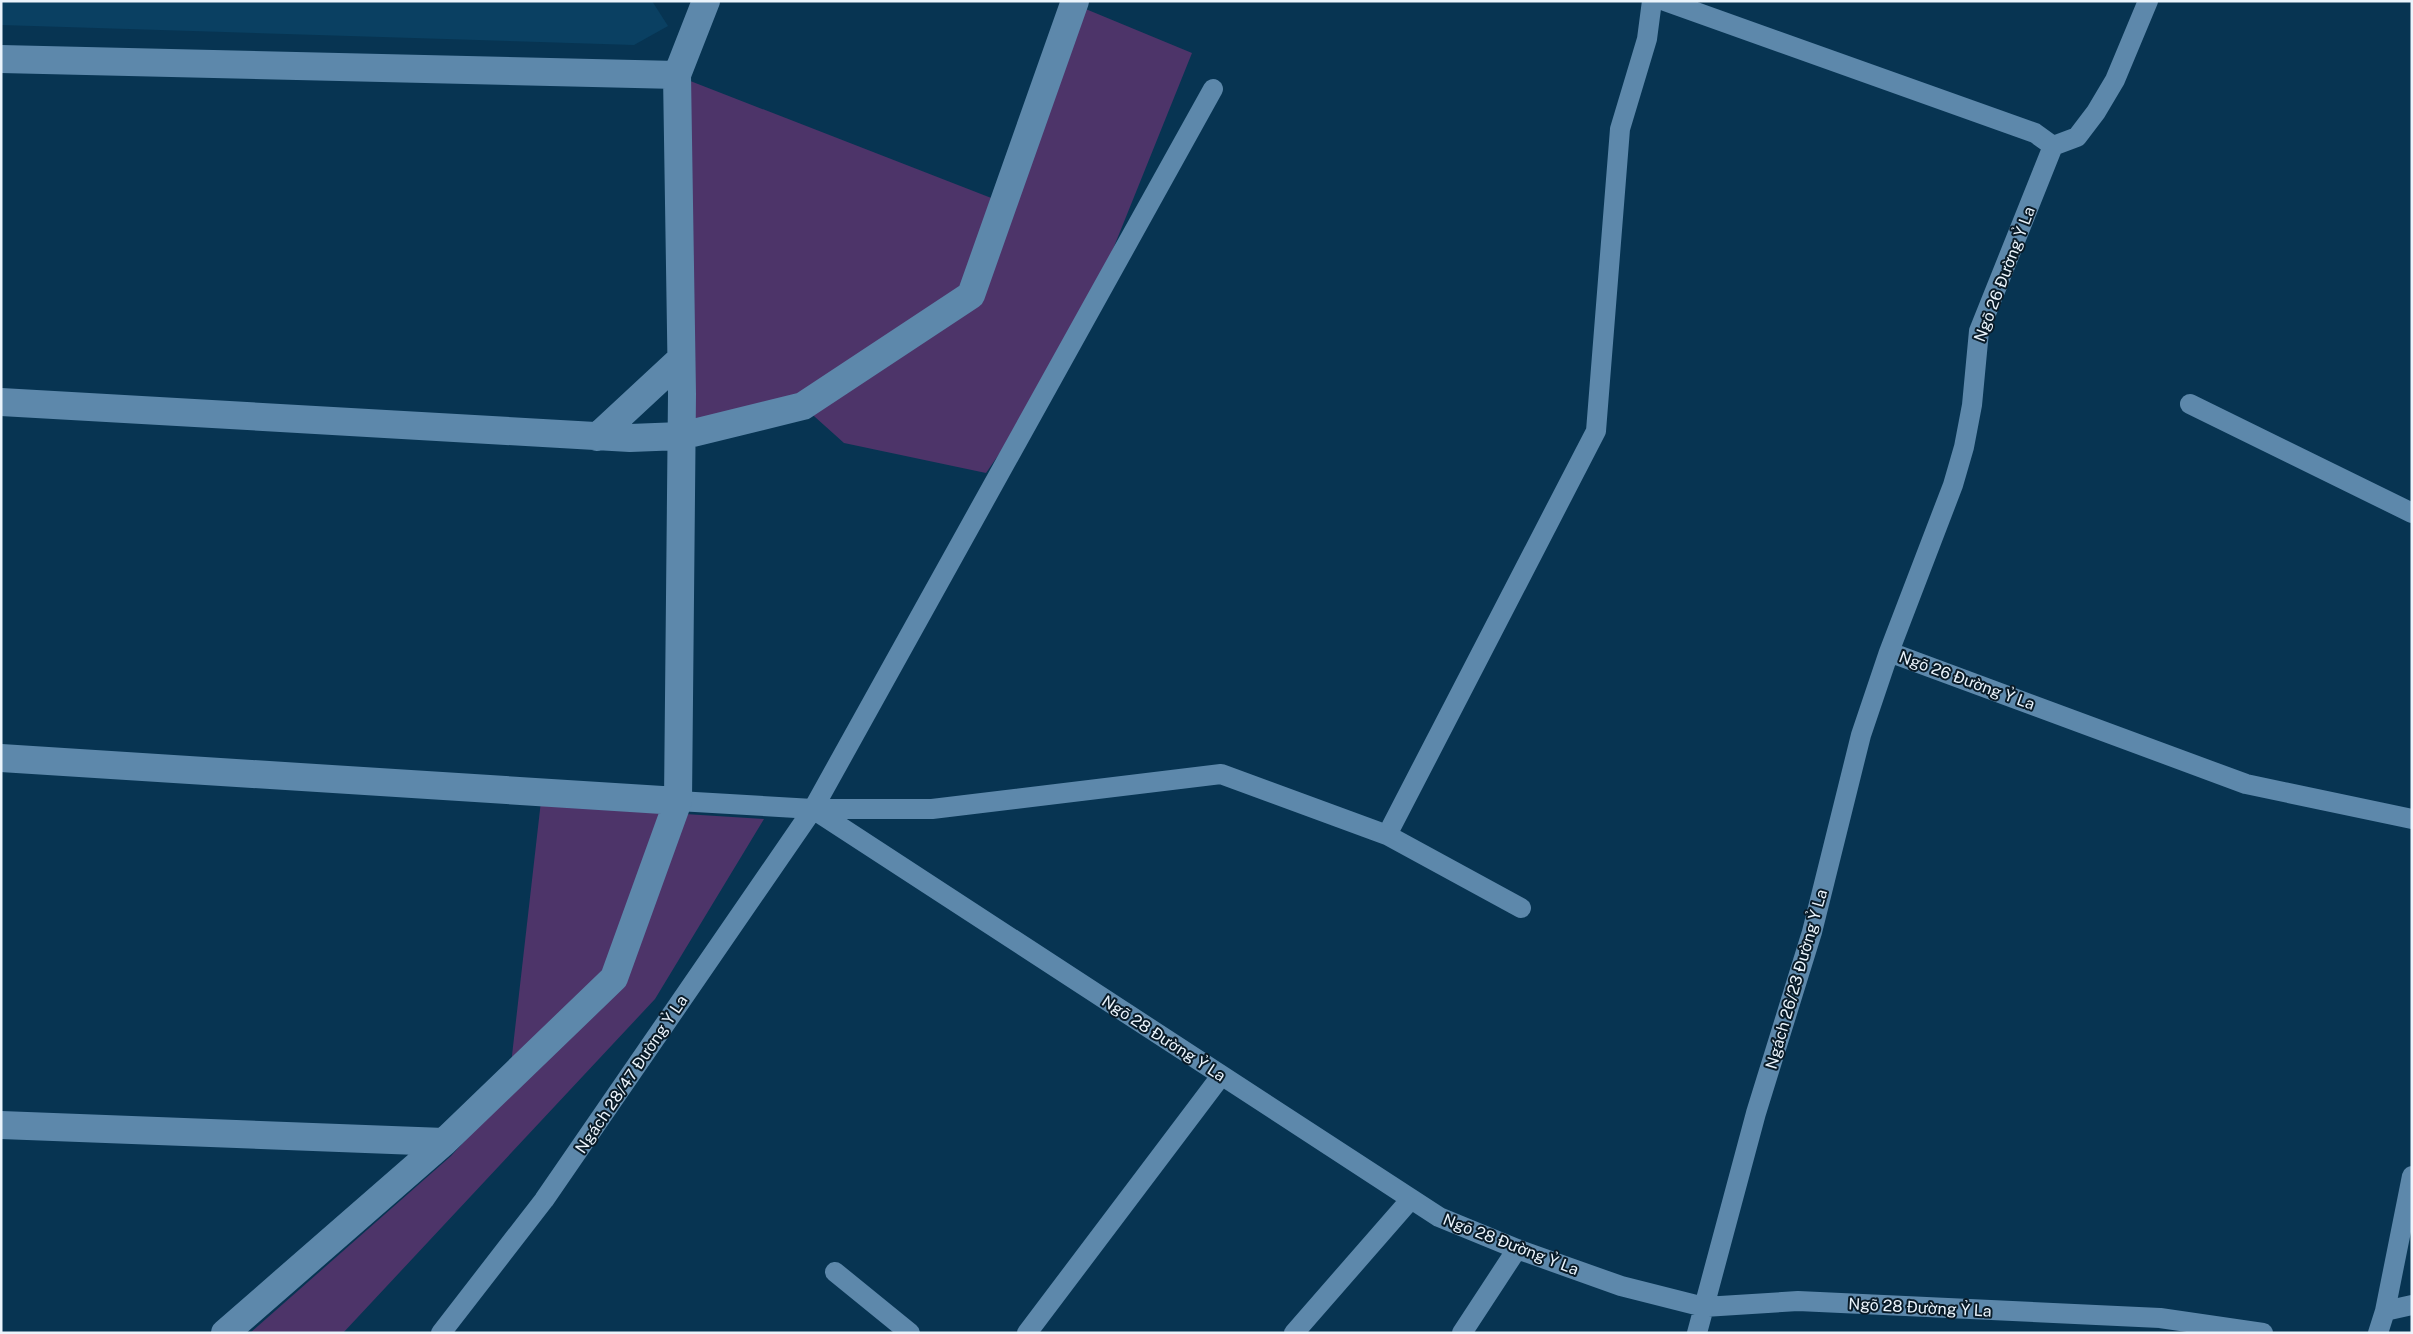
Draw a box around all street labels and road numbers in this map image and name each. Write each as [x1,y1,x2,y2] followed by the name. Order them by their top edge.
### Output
[1968,203,2039,344] street label: Ngõ 26 Đường Ỷ La
[1896,645,2038,714] street label: Ngõ 26 Đường Ỷ La
[1760,886,1831,1071] street label: Ngách 26/23 Đường Ỷ La
[570,990,691,1157] street label: Ngách 28/47 Đường Ỷ La
[1098,990,1230,1085] street label: Ngõ 28 Đường Ỷ La
[1440,1208,1582,1279] street label: Ngõ 28 Đường Ỷ La
[1848,1292,1992,1321] street label: Ngõ 28 Đường Ỷ La

